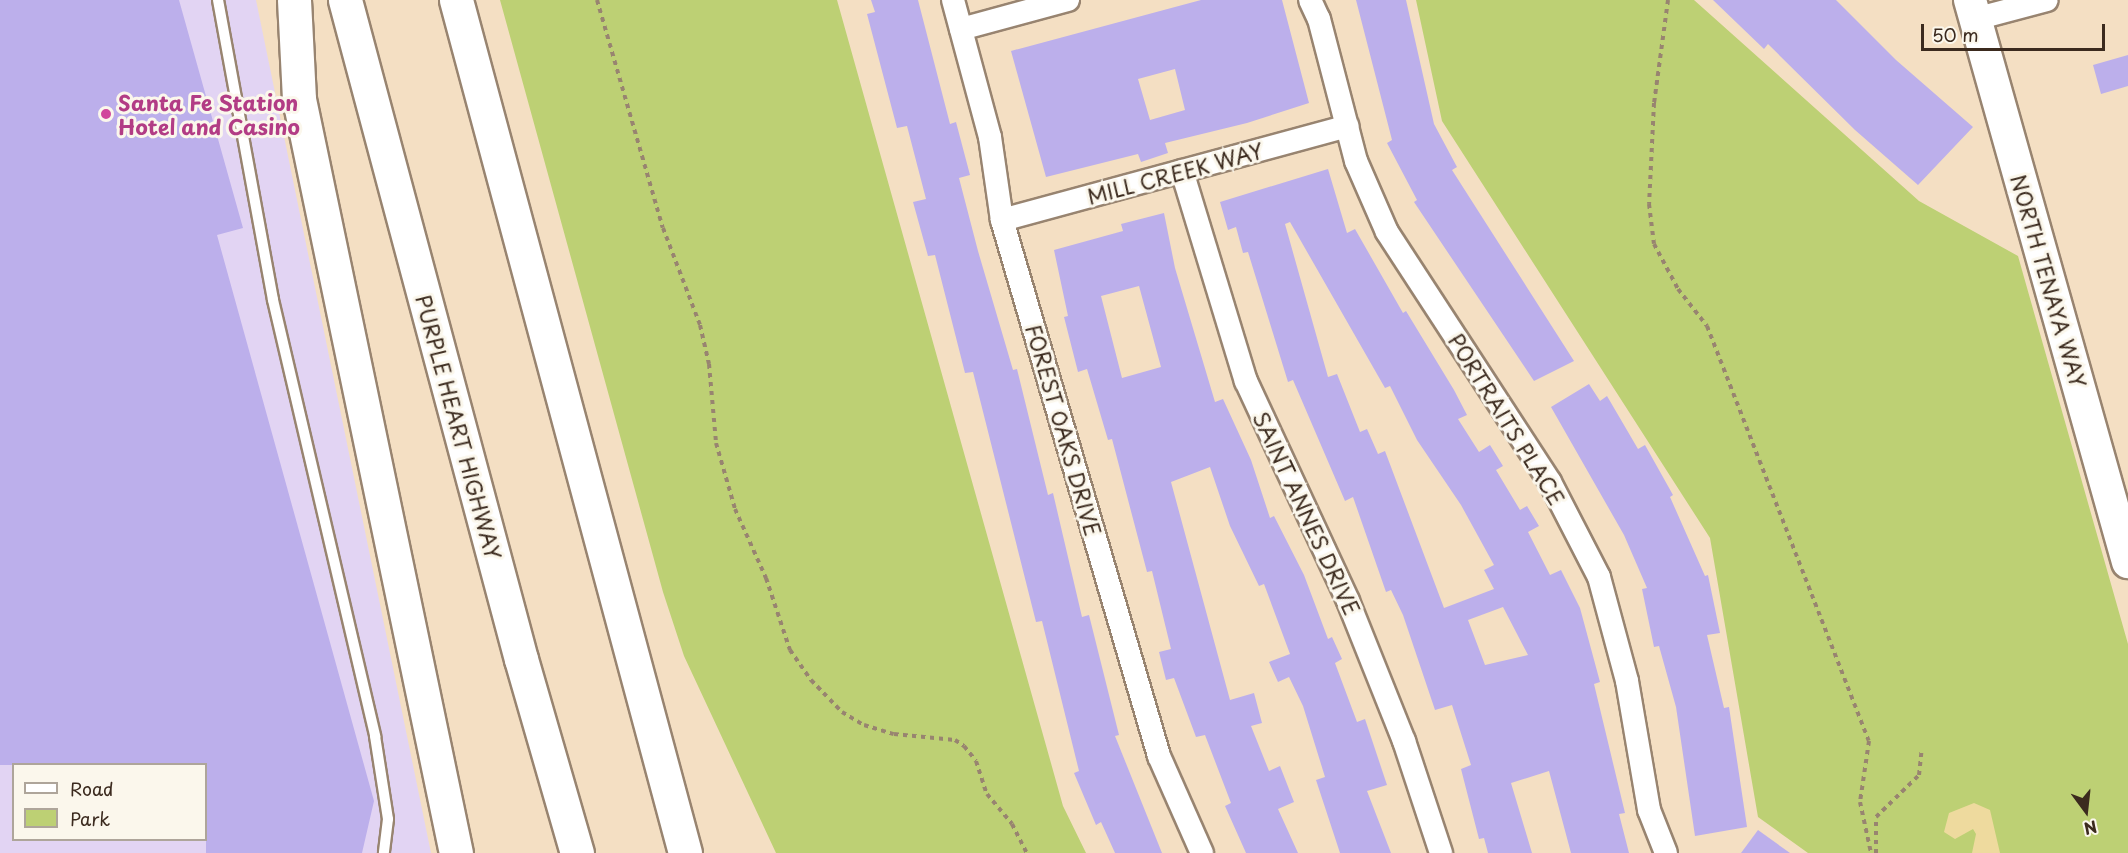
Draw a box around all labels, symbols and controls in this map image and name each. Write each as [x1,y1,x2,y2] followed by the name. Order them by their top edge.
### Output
[1924,12,2108,50] scale bar
[1932,21,1979,48] text: 50 m
[118,89,302,139] place label: Santa Fe Station Hotel and Casino
[99,107,113,121] marker: Santa Fe Station Hotel and Casino
[1083,137,1267,209] street label: MILL CREEK WAY
[2006,169,2092,393] street label: NORTH TENAYA WAY
[411,290,507,564] street label: PURPLE HEART HIGHWAY
[1021,320,1107,540] street label: FOREST OAKS DRIVE
[1444,328,1570,510] street label: PORTRAITS PLACE
[1249,407,1365,619] street label: SAINT ANNES DRIVE
[12,763,207,841] legend
[70,775,114,802] text: Road
[2056,781,2116,841] north arrow
[70,805,110,832] text: Park
[2081,815,2100,842] text: N

